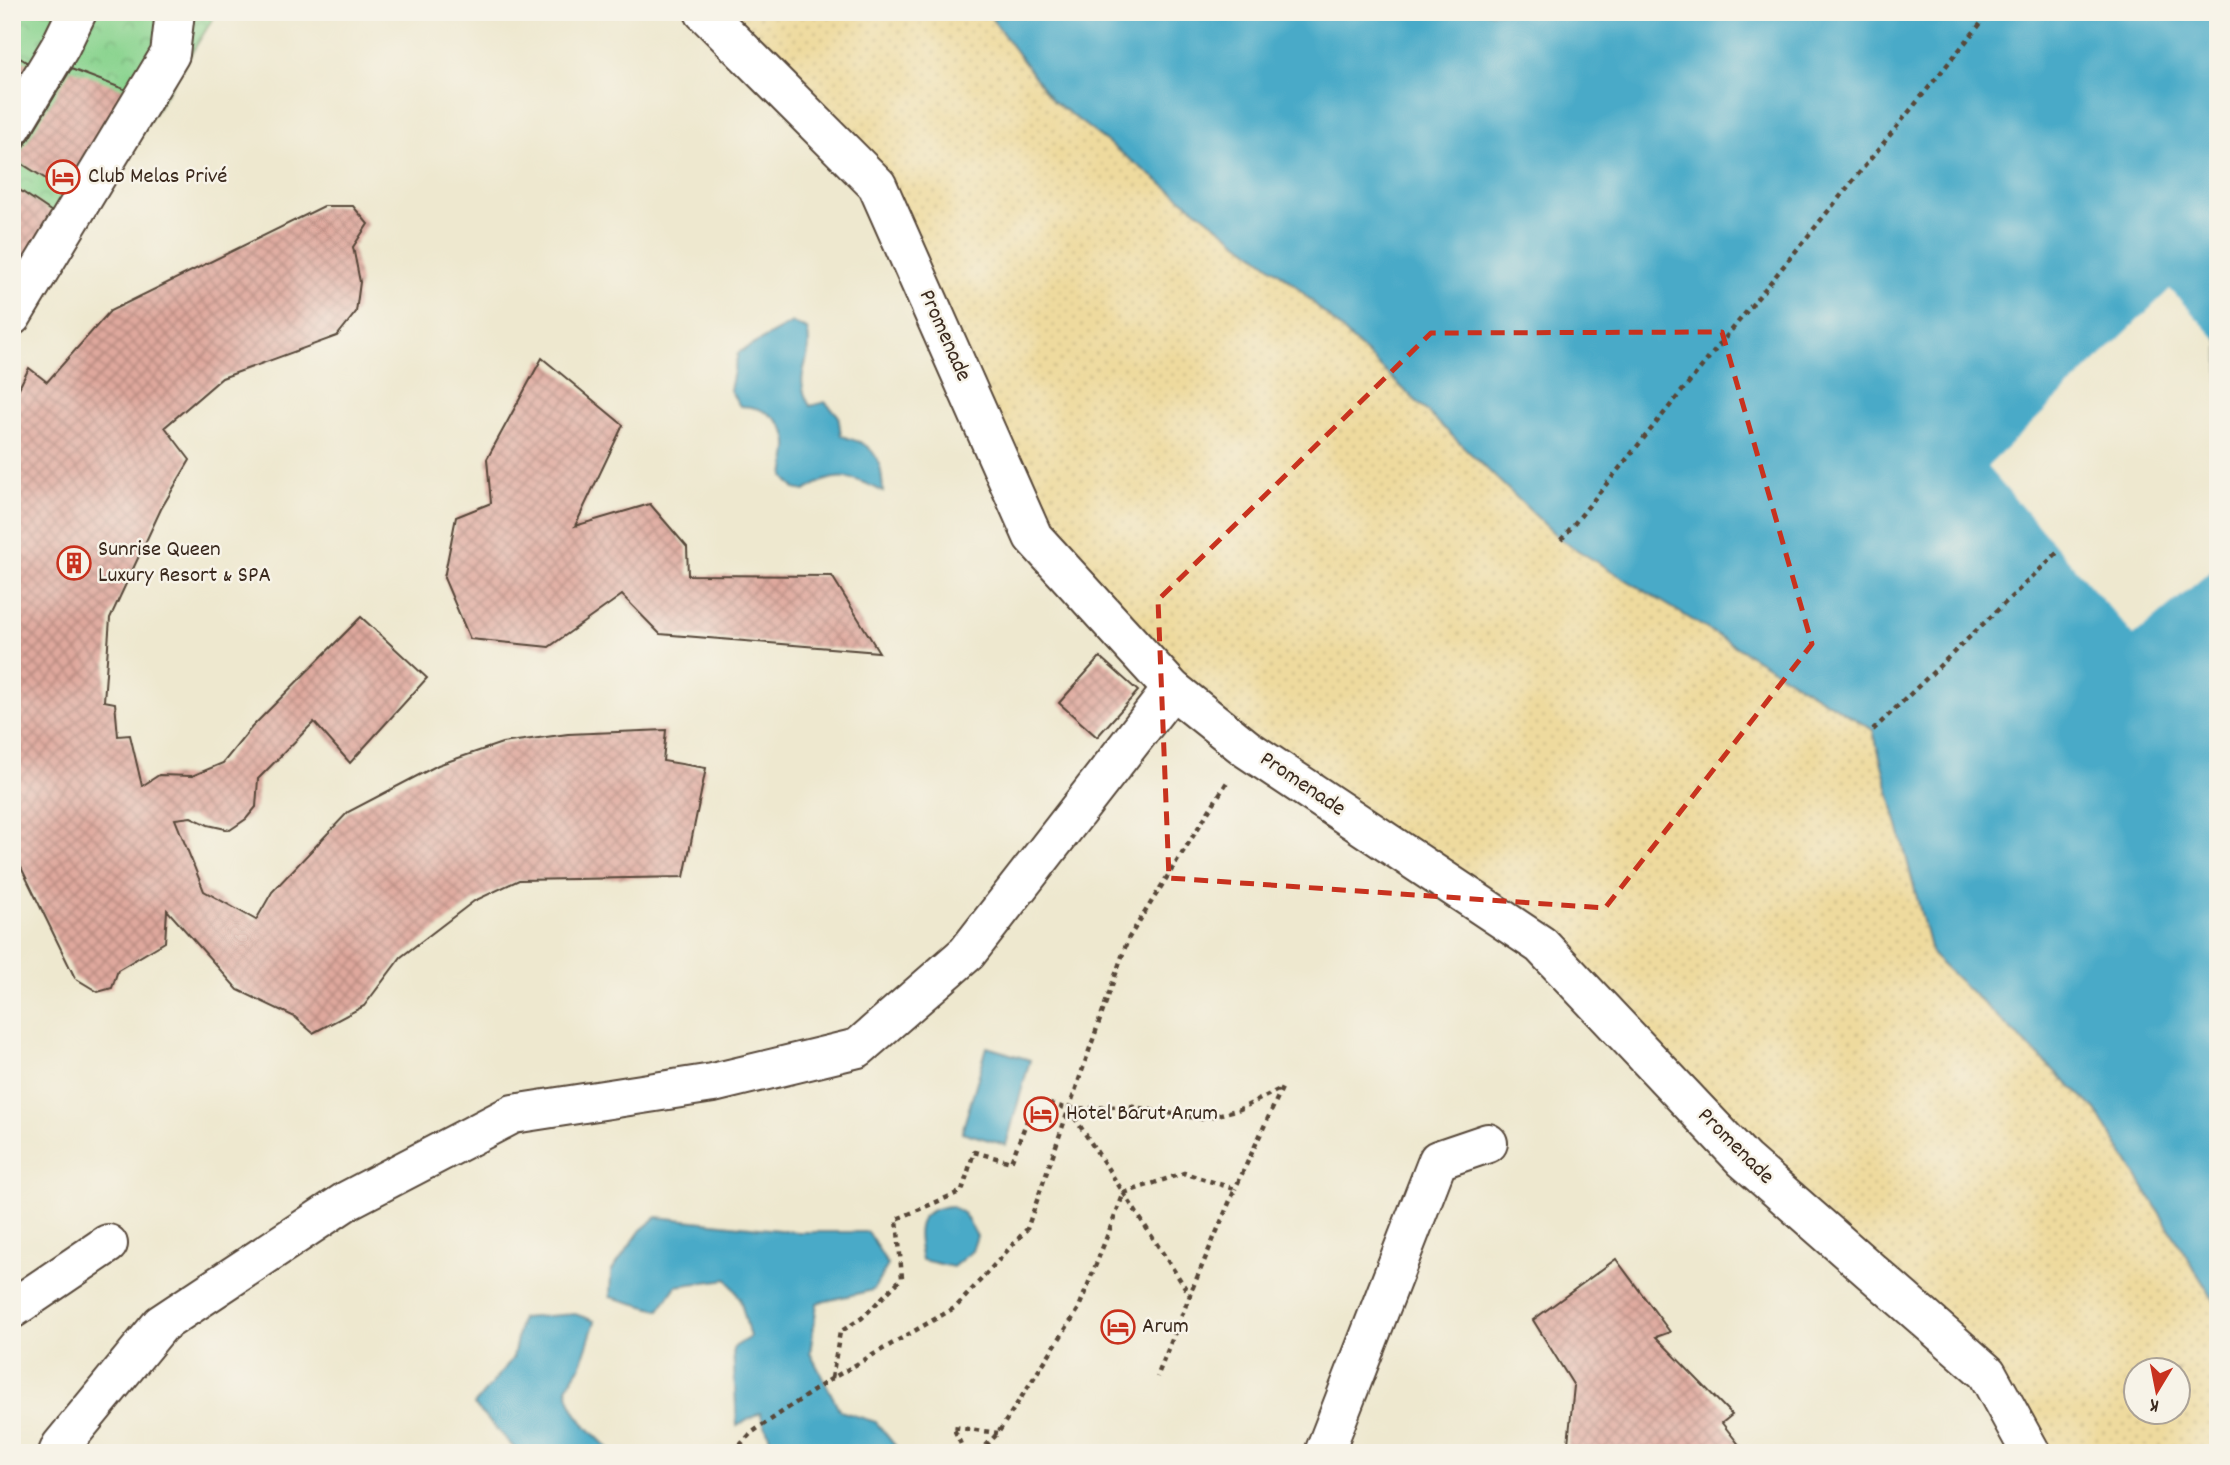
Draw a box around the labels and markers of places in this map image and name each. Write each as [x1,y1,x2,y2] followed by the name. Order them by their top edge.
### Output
[44,158,82,196] hotel icon: Club Melas Privé
[88,161,228,194] place label: Club Melas Privé
[98,534,271,593] place label: Sunrise Queen Luxury Resort & SPA
[55,544,93,582] building icon: Sunrise Queen Luxury Resort & SPA
[1022,1095,1060,1133] hotel icon: Hotel Barut Arum
[1066,1098,1218,1131] place label: Hotel Barut Arum
[1099,1308,1137,1346] hotel icon: Arum
[1142,1311,1189,1344] place label: Arum

